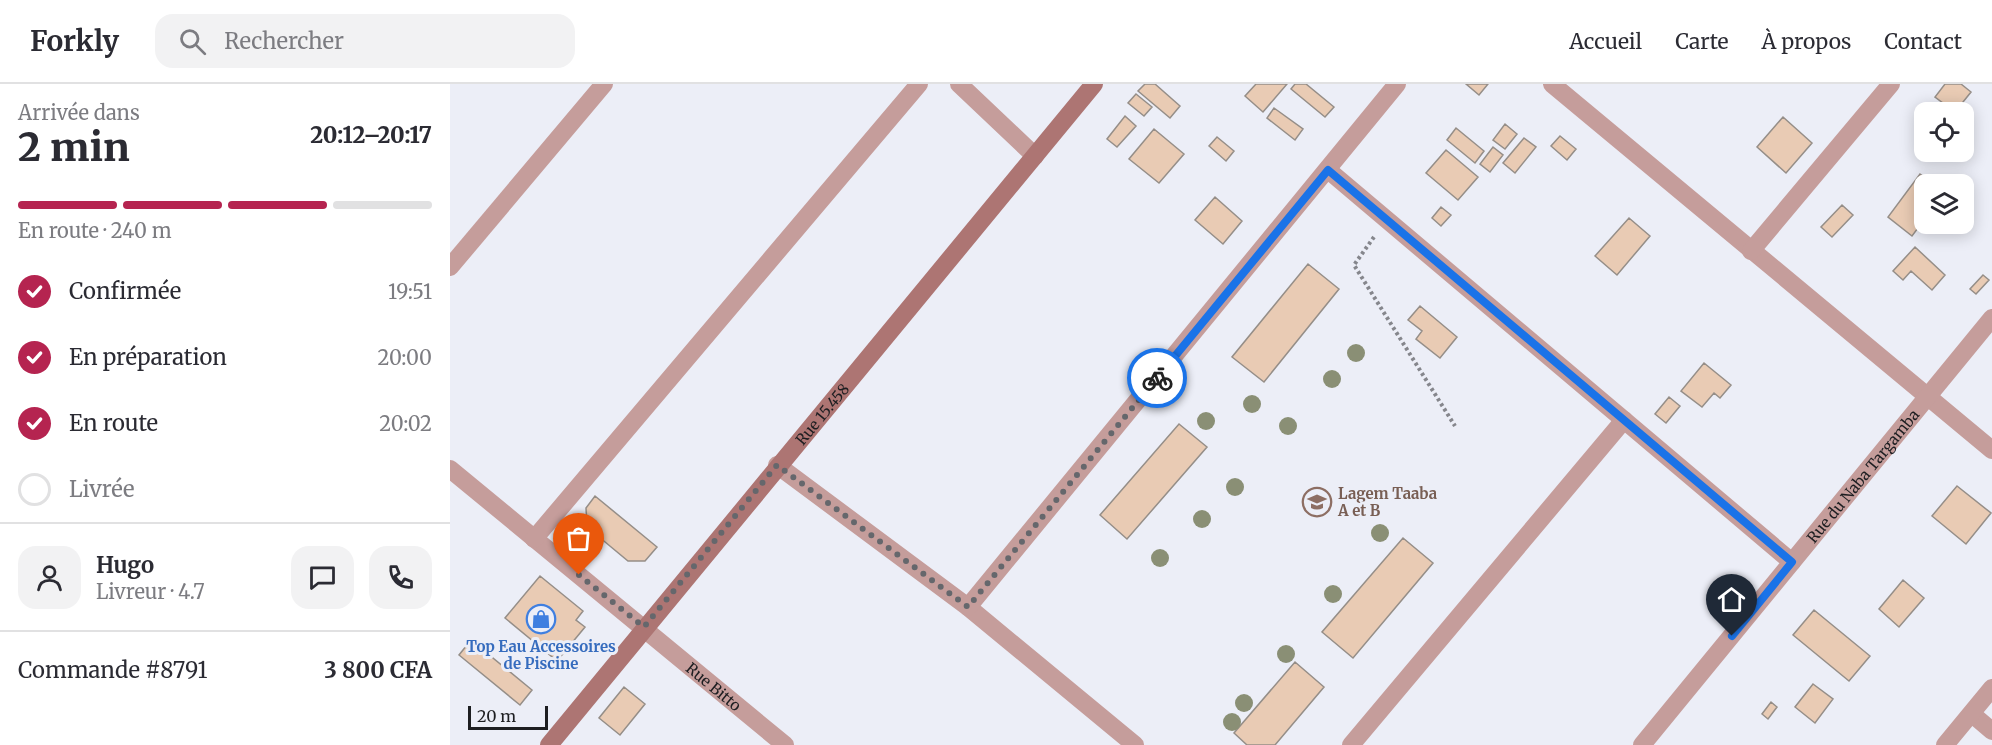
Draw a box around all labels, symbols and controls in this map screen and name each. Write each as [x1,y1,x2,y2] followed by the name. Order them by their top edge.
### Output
[155,14,575,68] search box
[30,23,119,59] text: Forkly
[176,25,209,58] icon: search
[224,27,344,55] text: Rechercher
[1569,28,1642,55] text: Accueil
[1675,28,1729,55] text: Carte
[1762,28,1851,55] text: À propos
[1884,28,1962,55] text: Contact
[18,100,140,125] text: Arrivée dans
[1914,102,1974,234] map controls
[1914,102,1974,162] button: locate
[310,121,432,149] text: 20:12–20:17
[18,123,130,172] text: 2 min
[1914,174,1974,234] button: layers
[18,218,172,243] text: En route · 240 m
[18,275,51,308] icon: check
[69,277,181,305] text: Confirmée
[388,279,432,304] text: 19:51
[18,341,51,374] icon: check
[69,343,227,371] text: En préparation
[377,345,432,370] text: 20:00
[1127,348,1187,408] courier
[1141,362,1174,395] icon: bike
[791,379,853,449] street label: Rue 15.458
[1802,405,1923,546] street label: Rue du Naba Targamba
[18,407,51,440] icon: check
[69,409,158,437] text: En route
[379,411,432,436] text: 20:02
[69,475,135,503] text: Livrée
[1337,484,1438,520] place label: Lagem Taaba A et B
[1301,486,1333,518] school or university icon: Lagem Taaba A et B
[553,513,604,575] pin
[562,522,595,555] icon: bag
[18,546,81,609] button: person
[291,546,354,609] button: chat
[369,546,432,609] button: phone
[96,551,154,579] text: Hugo
[1706,574,1757,636] pin
[96,579,205,604] text: Livreur · 4.7
[1715,583,1748,616] icon: home
[525,603,557,635] shop icon: Top Eau Accessoires de Piscine
[466,637,616,673] place label: Top Eau Accessoires de Piscine
[18,656,207,684] text: Commande #8791
[324,656,432,684] text: 3 800 CFA
[682,658,746,715] street label: Rue Bitto
[468,703,548,730] scale bar
[477,706,516,726] text: 20 m

